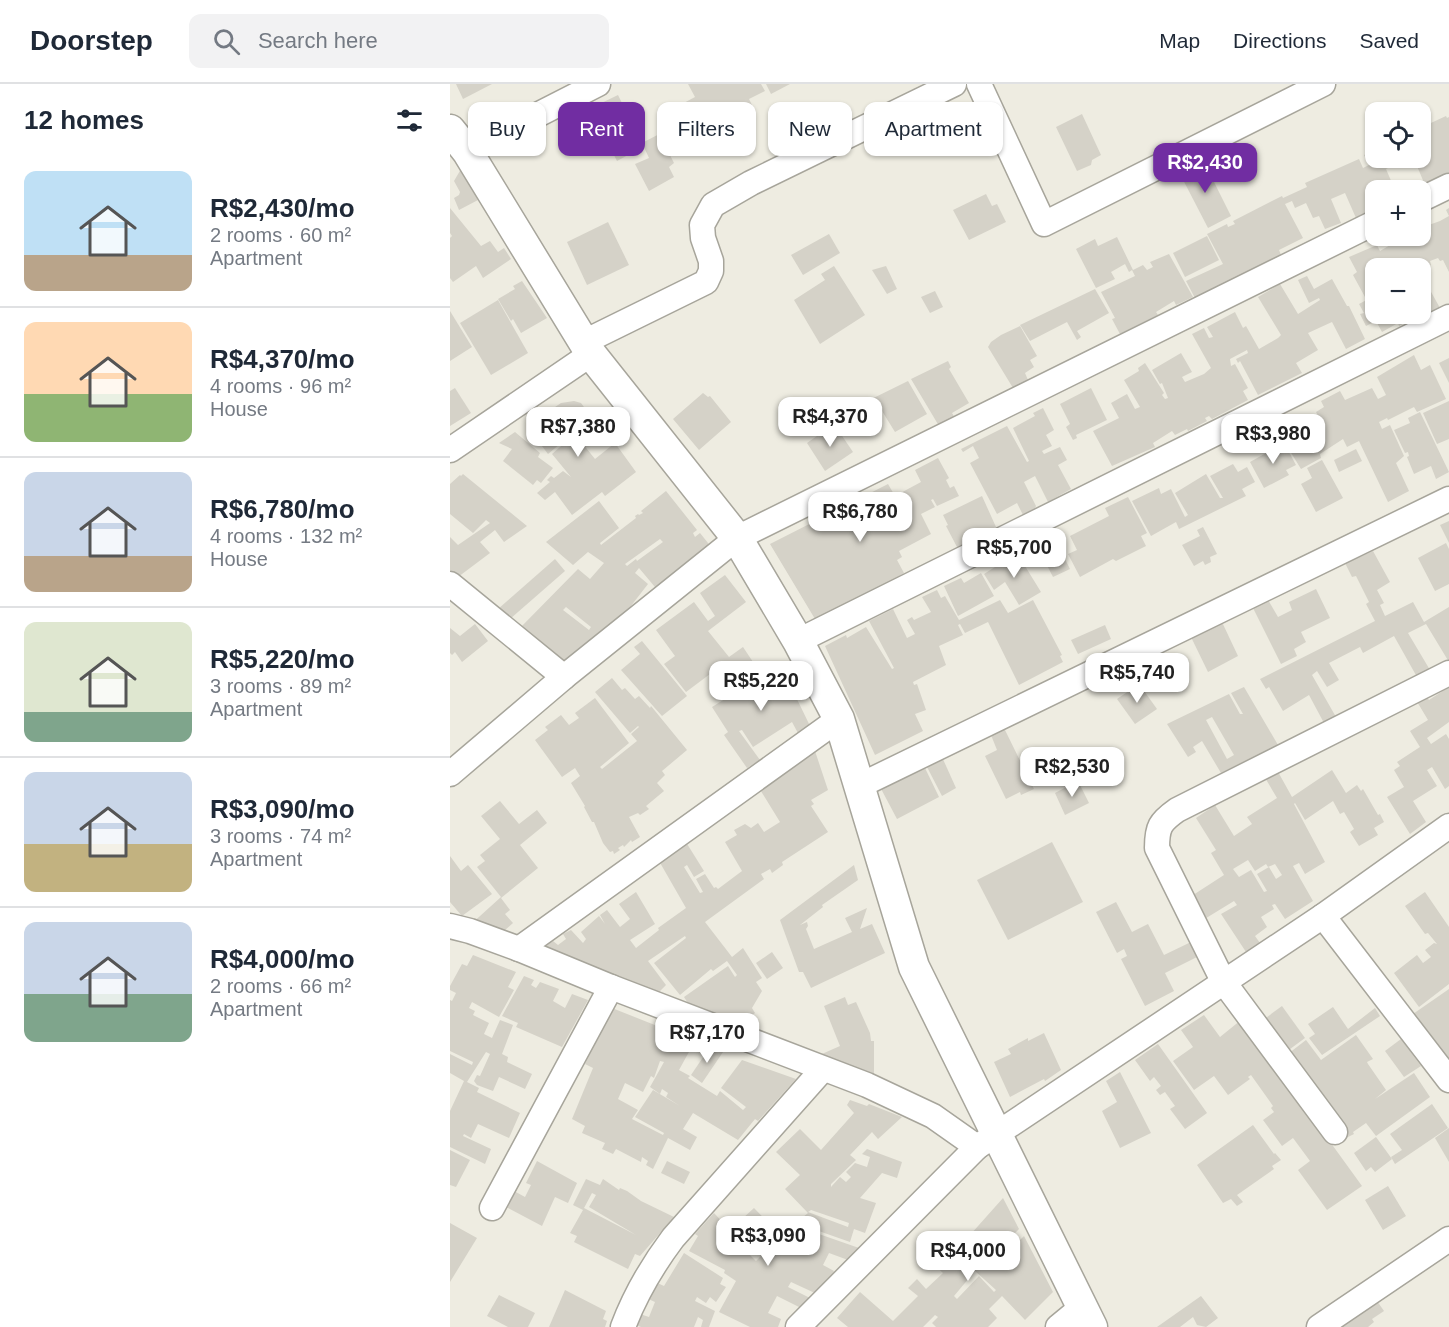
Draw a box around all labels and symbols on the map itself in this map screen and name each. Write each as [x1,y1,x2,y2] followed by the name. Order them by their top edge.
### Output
[1150,143,1260,194] pin: R$2,430
[775,397,885,448] pin: R$4,370
[523,407,633,458] pin: R$7,380
[1218,414,1328,465] pin: R$3,980
[805,492,915,543] pin: R$6,780
[959,528,1069,579] pin: R$5,700
[1082,653,1192,704] pin: R$5,740
[706,661,816,712] pin: R$5,220
[1017,747,1127,798] pin: R$2,530
[652,1013,762,1064] pin: R$7,170
[713,1216,823,1267] pin: R$3,090
[913,1231,1023,1282] pin: R$4,000

